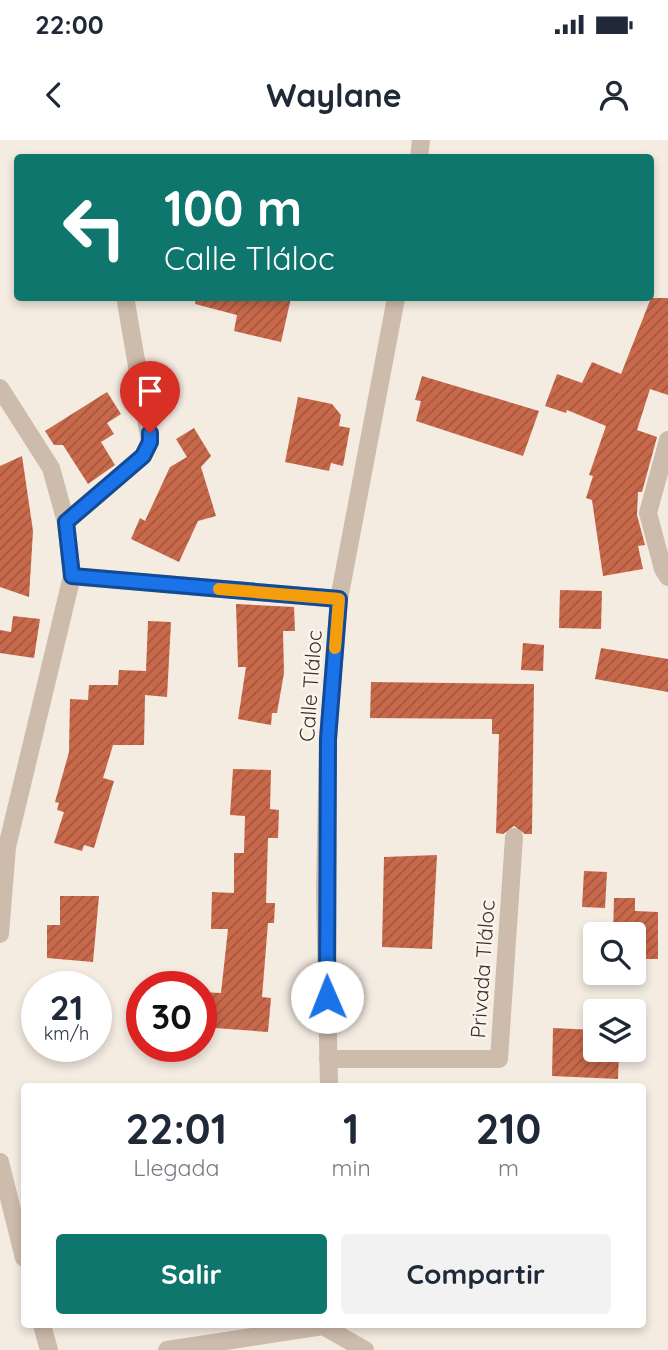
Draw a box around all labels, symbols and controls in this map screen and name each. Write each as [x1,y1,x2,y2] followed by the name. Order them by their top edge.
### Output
[35,8,104,41] text: 22:00
[266,75,402,115] text: Waylane
[35,76,73,114] icon: back
[595,76,633,114] icon: person
[164,177,302,238] text: 100 m
[49,182,140,273] icon: left
[164,238,335,278] text: Calle Tláloc
[120,361,180,433] pin
[131,372,169,410] icon: arrive
[293,629,327,743] street label: Calle Tláloc
[464,899,500,1039] street label: Privada Tláloc
[583,922,646,1062] map controls
[583,922,646,985] button: search
[290,960,364,1034] position arrow
[126,971,217,1062] speed limit sign: 30
[50,985,83,1029] text: 21
[583,999,646,1062] button: layers
[44,1022,89,1045] text: km/h
[126,1102,227,1155] text: 22:01
[343,1102,359,1155] text: 1
[475,1102,541,1155] text: 210
[133,1153,219,1182] text: Llegada
[332,1153,371,1182] text: min
[498,1153,519,1182] text: m
[56,1234,327,1314] button: Salir
[341,1234,611,1314] button: Compartir

